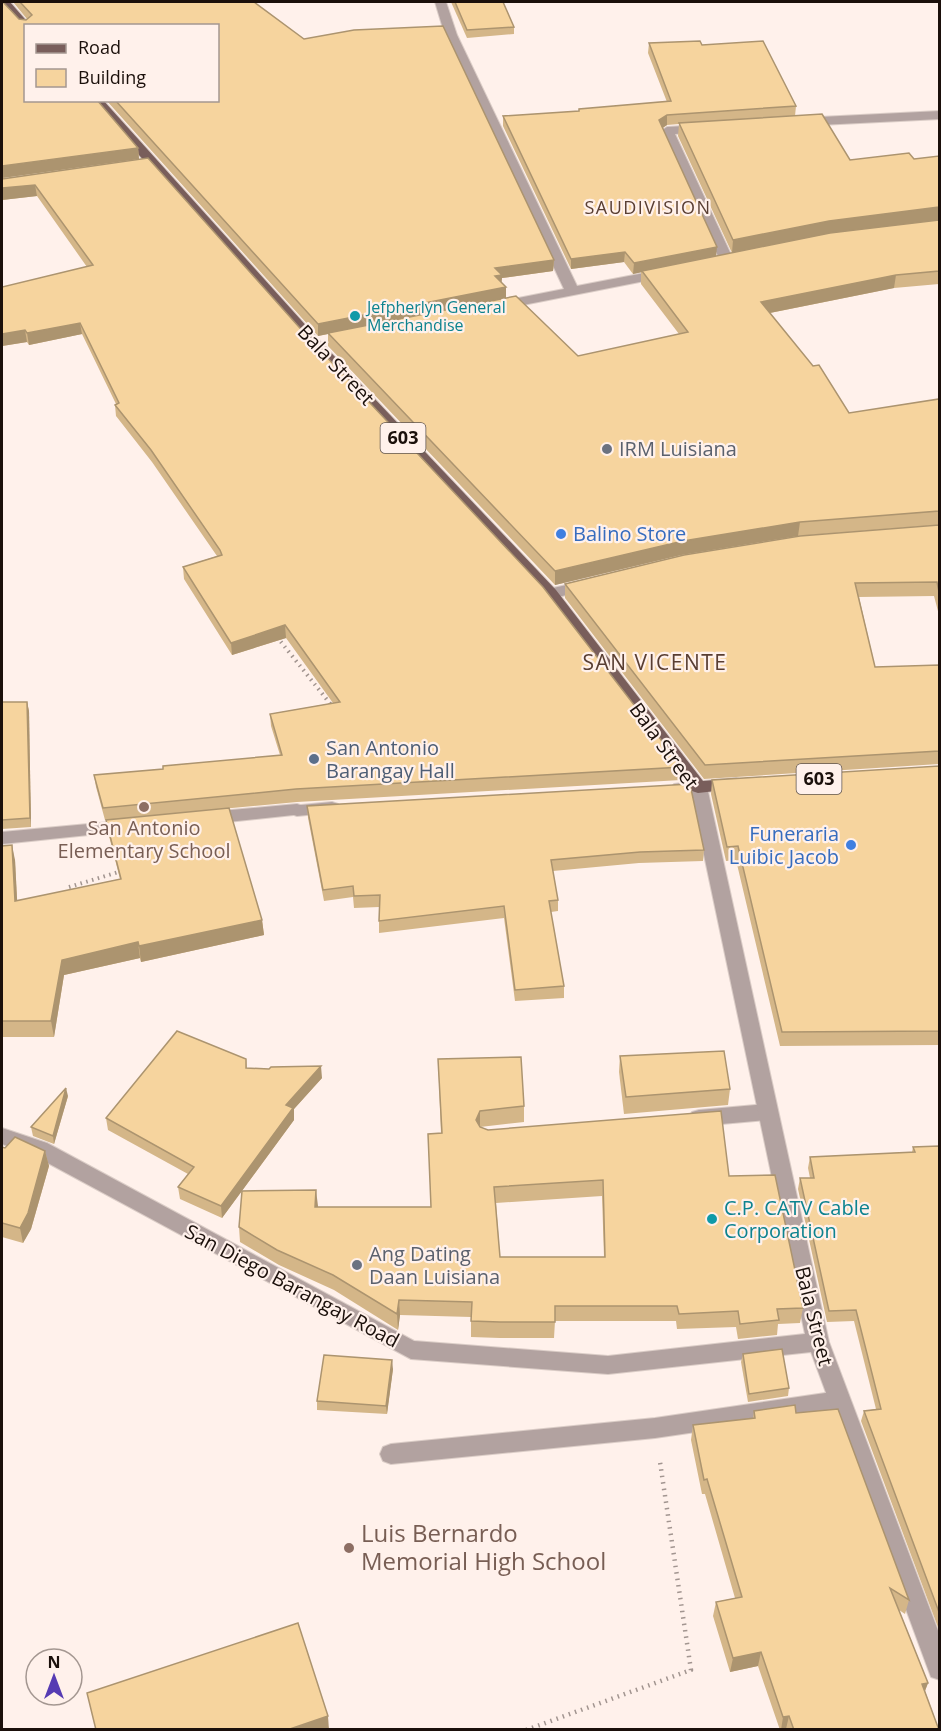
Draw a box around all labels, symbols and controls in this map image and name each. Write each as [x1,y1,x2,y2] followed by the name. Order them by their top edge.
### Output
[24,24,219,102] legend
[78,35,121,59] text: Road
[78,65,146,89] text: Building
[584,195,712,219] district label: SAUDIVISION
[365,296,506,336] place label: Jefpherlyn General Merchandise
[348,309,362,323] marker: Jefpherlyn General Merchandise
[292,318,381,411] street label: Bala Street
[380,423,426,453] road number: 603
[619,435,737,462] place label: IRM Luisiana
[600,442,614,456] marker: IRM Luisiana
[573,520,686,547] place label: Balino Store
[554,527,568,541] marker: Balino Store
[583,648,727,676] district label: SAN VICENTE
[624,697,705,795] street label: Bala Street
[326,734,455,784] place label: San Antonio Barangay Hall
[307,752,321,766] marker: San Antonio Barangay Hall
[796,764,842,794] road number: 603
[137,800,151,814] marker: San Antonio Elementary School
[58,814,230,864] place label: San Antonio Elementary School
[729,820,839,870] place label: Funeraria Luibic Jacob
[844,838,858,852] marker: Funeraria Luibic Jacob
[724,1194,870,1244] place label: C.P. CATV Cable Corporation
[705,1212,719,1226] marker: C.P. CATV Cable Corporation
[180,1218,404,1354] street label: San Diego Barangay Road
[369,1240,500,1290] place label: Ang Dating Daan Luisiana
[350,1258,364,1272] marker: Ang Dating Daan Luisiana
[789,1263,840,1368] street label: Bala Street
[361,1516,606,1577] place label: Luis Bernardo Memorial High School
[342,1541,356,1555] marker: Luis Bernardo Memorial High School
[24,1647,84,1707] north arrow
[47,1651,61,1673] text: N

